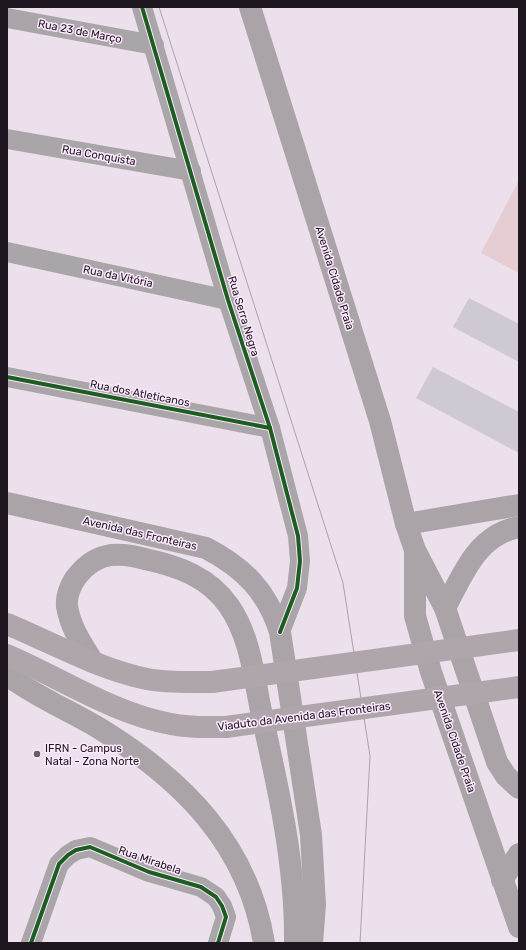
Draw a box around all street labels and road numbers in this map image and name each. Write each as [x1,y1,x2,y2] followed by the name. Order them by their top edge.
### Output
[37,17,123,46] street label: Rua 23 de Março
[61,143,137,168] street label: Rua Conquista
[313,225,356,332] street label: Avenida Cidade Praia
[82,263,154,290] street label: Rua da Vitória
[225,274,262,358] street label: Rua Serra Negra
[89,377,191,410] street label: Rua dos Atleticanos
[82,514,199,553] street label: Avenida das Fronteiras
[431,688,478,794] street label: Avenida Cidade Praia
[217,699,392,734] street label: Viaduto da Avenida das Fronteiras
[117,844,183,877] street label: Rua Mirabela

